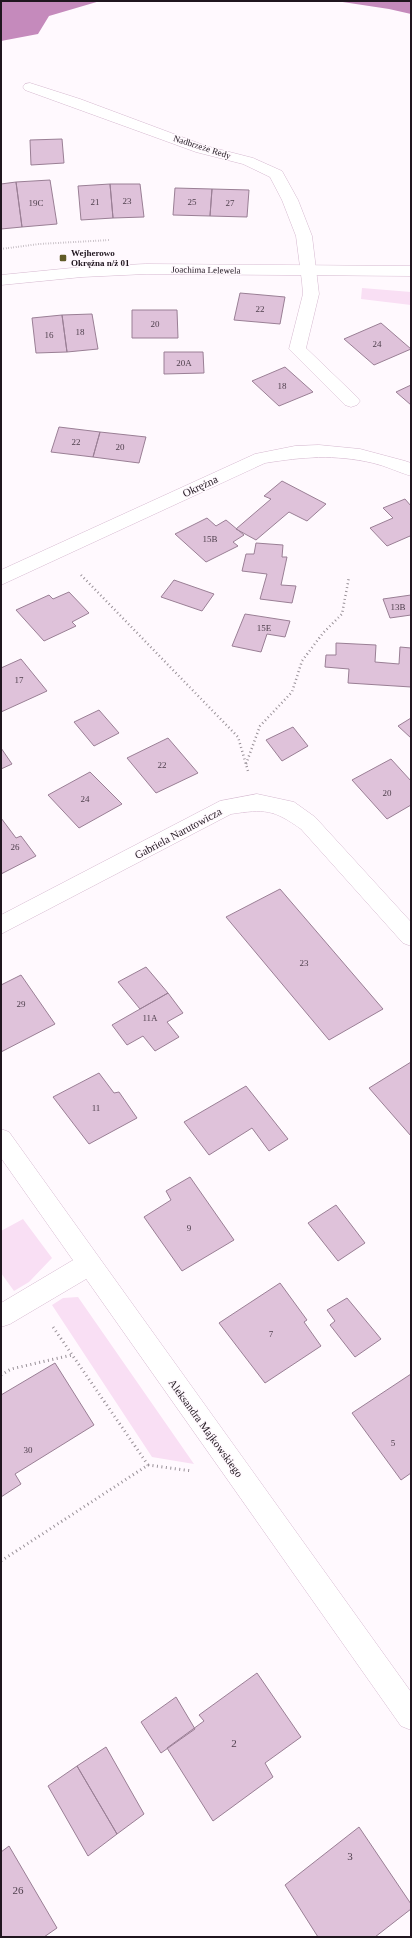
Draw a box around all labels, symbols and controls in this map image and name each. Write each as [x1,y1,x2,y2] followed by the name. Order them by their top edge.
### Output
[172,133,232,161] street label: Nadbrzeże Redy
[123,196,132,206] house number: 23
[91,197,100,207] house number: 21
[188,197,197,207] house number: 25
[28,198,44,208] house number: 19C
[226,198,235,208] house number: 27
[71,248,130,268] place label: Wejherowo Okrężna n/ż 01
[58,253,68,263] marker: Wejherowo Okrężna n/ż 01
[171,264,241,276] street label: Joachima Lelewela
[256,304,265,314] house number: 22
[151,319,160,329] house number: 20
[76,327,85,337] house number: 18
[45,330,54,340] house number: 16
[373,339,382,349] house number: 24
[176,358,192,368] house number: 20A
[278,381,287,391] house number: 18
[72,437,81,447] house number: 22
[116,442,125,452] house number: 20
[181,473,220,499] street label: Okrężna
[202,534,218,544] house number: 15B
[390,602,406,612] house number: 13B
[257,623,272,633] house number: 15E
[15,675,24,685] house number: 17
[158,760,167,770] house number: 22
[383,788,392,798] house number: 20
[81,794,90,804] house number: 24
[132,805,224,861] street label: Gabriela Narutowicza
[11,842,20,852] house number: 26
[300,958,309,968] house number: 23
[17,999,26,1009] house number: 29
[142,1013,158,1023] house number: 11A
[92,1103,100,1113] house number: 11
[187,1223,192,1233] house number: 9
[269,1329,274,1339] house number: 7
[166,1377,246,1480] street label: Aleksandra Majkowskiego
[391,1438,396,1448] house number: 5
[24,1445,33,1455] house number: 30
[231,1737,237,1749] house number: 2
[347,1850,353,1862] house number: 3
[13,1884,24,1896] house number: 26

